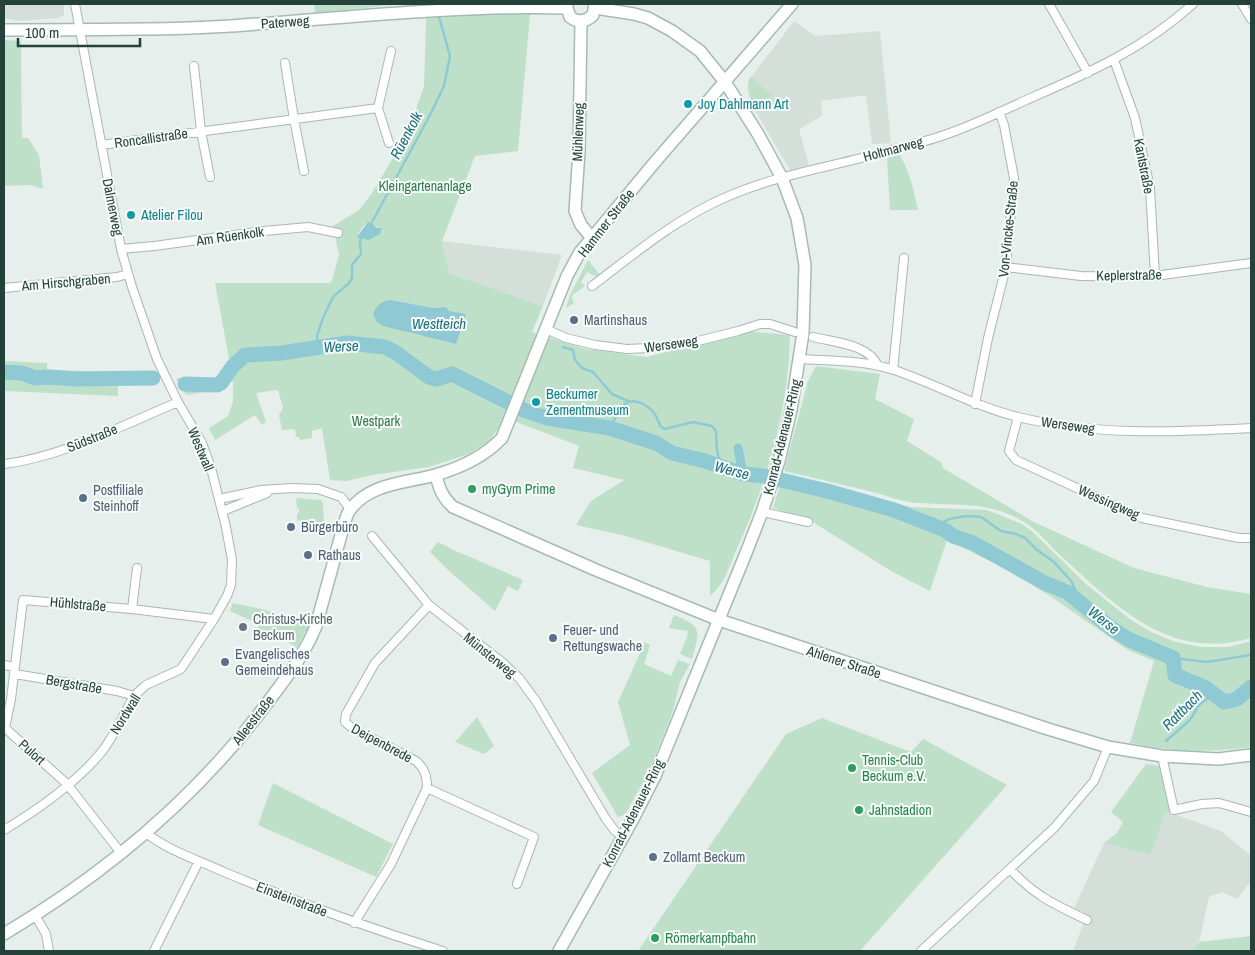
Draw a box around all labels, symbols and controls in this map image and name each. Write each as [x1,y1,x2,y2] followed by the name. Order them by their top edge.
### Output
[260,11,310,33] street label: Paterweg
[18,15,140,47] scale bar
[25,22,59,43] text: 100 m
[698,95,789,113] place label: Joy Dahlmann Art
[682,98,694,110] marker: Joy Dahlmann Art
[568,102,588,162] street label: Mühlenweg
[385,107,428,163] water label: Rüenkolk
[113,124,189,152] street label: Roncallistraße
[861,132,925,166] street label: Holtmarweg
[1130,137,1158,195] street label: Kantstraße
[99,177,127,238] street label: Dalmerweg
[378,177,472,195] park label: Kleingartenanlage
[994,180,1022,278] street label: Von-Vincke-Straße
[574,185,638,261] street label: Hammer Straße
[140,206,203,224] place label: Atelier Filou
[125,209,137,221] marker: Atelier Filou
[194,222,265,250] street label: Am Rüenkolk
[1096,265,1162,285] street label: Keplerstraße
[20,269,111,295] street label: Am Hirschgraben
[584,311,647,329] place label: Martinshaus
[412,313,466,334] water label: Westteich
[568,314,580,326] marker: Martinshaus
[643,331,700,357] street label: Werseweg
[323,335,359,357] water label: Werse
[759,377,805,497] street label: Konrad-Adenauer-Ring
[546,385,629,419] place label: Beckumer Zementmuseum
[530,396,542,408] marker: Beckumer Zementmuseum
[352,412,400,430] park label: Westpark
[1040,412,1097,438] street label: Werseweg
[64,420,120,456] street label: Südstraße
[184,424,218,474] street label: Westwall
[712,455,752,485] water label: Werse
[482,480,555,498] place label: myGym Prime
[1075,480,1143,524] street label: Wessingweg
[93,481,143,515] place label: Postfiliale Steinhoff
[466,483,478,495] marker: myGym Prime
[77,492,89,504] marker: Postfiliale Steinhoff
[301,518,358,536] place label: Bürgerbüro
[285,521,297,533] marker: Bürgerbüro
[318,546,361,564] place label: Rathaus
[302,549,314,561] marker: Rathaus
[49,593,107,615] street label: Hühlstraße
[1084,601,1124,639] water label: Werse
[253,610,333,644] place label: Christus-Kirche Beckum
[237,621,249,633] marker: Christus-Kirche Beckum
[563,621,642,655] place label: Feuer- und Rettungswache
[460,628,520,682] street label: Münsterweg
[547,632,559,644] marker: Feuer- und Rettungswache
[804,641,884,682] street label: Ahlener Straße
[235,645,314,679] place label: Evangelisches Gemeindehaus
[219,656,231,668] marker: Evangelisches Gemeindehaus
[44,670,104,698] street label: Bergstraße
[1157,685,1207,735] water label: Rattbach
[106,690,144,738] street label: Nordwall
[227,692,278,749] street label: Alleestraße
[348,719,416,767] street label: Deipenbrede
[15,735,49,769] street label: Pulort
[862,751,926,785] place label: Tennis-Club Beckum e.V.
[598,755,668,870] street label: Konrad-Adenauer-Ring
[846,762,858,774] marker: Tennis-Club Beckum e.V.
[869,801,932,819] place label: Jahnstadion
[853,804,865,816] marker: Jahnstadion
[663,848,745,866] place label: Zollamt Beckum
[647,851,659,863] marker: Zollamt Beckum
[254,877,330,921] street label: Einsteinstraße
[665,929,756,947] place label: Römerkampfbahn
[649,932,661,944] marker: Römerkampfbahn

